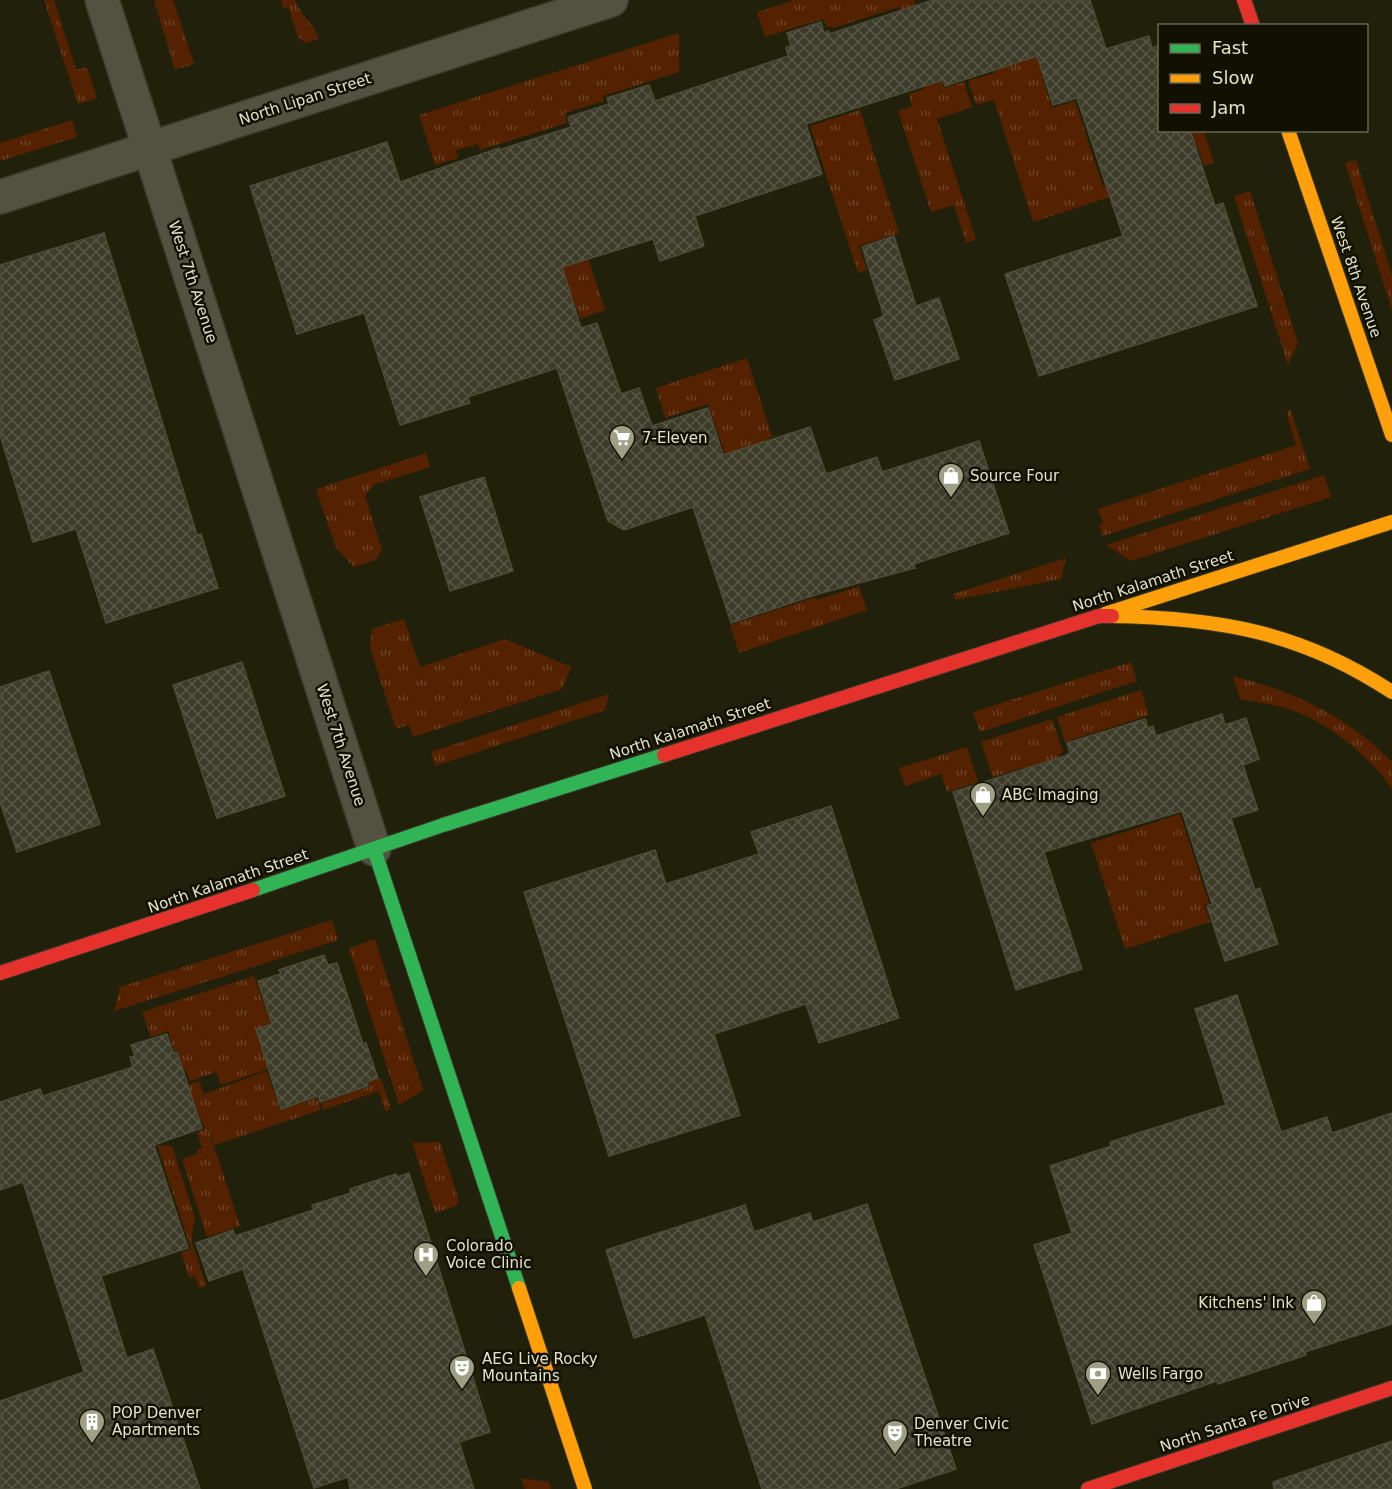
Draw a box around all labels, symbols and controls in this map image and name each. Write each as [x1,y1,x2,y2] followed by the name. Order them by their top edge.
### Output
[1158,24,1368,132] legend
[1212,37,1248,58] text: Fast
[1212,67,1254,88] text: Slow
[237,69,373,129] street label: North Lipan Street
[1211,97,1246,118] text: Jam
[1327,214,1385,340] street label: West 8th Avenue
[165,219,221,345] street label: West 7th Avenue
[607,423,637,461] supermarket icon: 7-Eleven
[642,429,707,447] place label: 7-Eleven
[936,461,966,499] shop icon: Source Four
[970,467,1060,485] place label: Source Four
[1070,546,1236,616] street label: North Kalamath Street
[313,682,369,808] street label: West 7th Avenue
[607,694,773,764] street label: North Kalamath Street
[968,780,998,818] shop icon: ABC Imaging
[1002,786,1098,804] place label: ABC Imaging
[145,845,311,917] street label: North Kalamath Street
[446,1237,531,1272] place label: Colorado Voice Clinic
[411,1240,441,1278] hospital icon: Colorado Voice Clinic
[1299,1288,1329,1326] shop icon: Kitchens' Ink
[1198,1294,1294,1312] place label: Kitchens' Ink
[482,1350,598,1385] place label: AEG Live Rocky Mountains
[447,1353,477,1391] theatre icon: AEG Live Rocky Mountains
[1083,1359,1113,1397] bank icon: Wells Fargo
[1118,1365,1203,1383] place label: Wells Fargo
[1158,1390,1312,1456] street label: North Santa Fe Drive
[112,1404,202,1439] place label: POP Denver Apartments
[77,1407,107,1445] building icon: POP Denver Apartments
[913,1415,1009,1450] place label: Denver Civic Theatre
[880,1418,910,1456] theatre icon: Denver Civic Theatre

